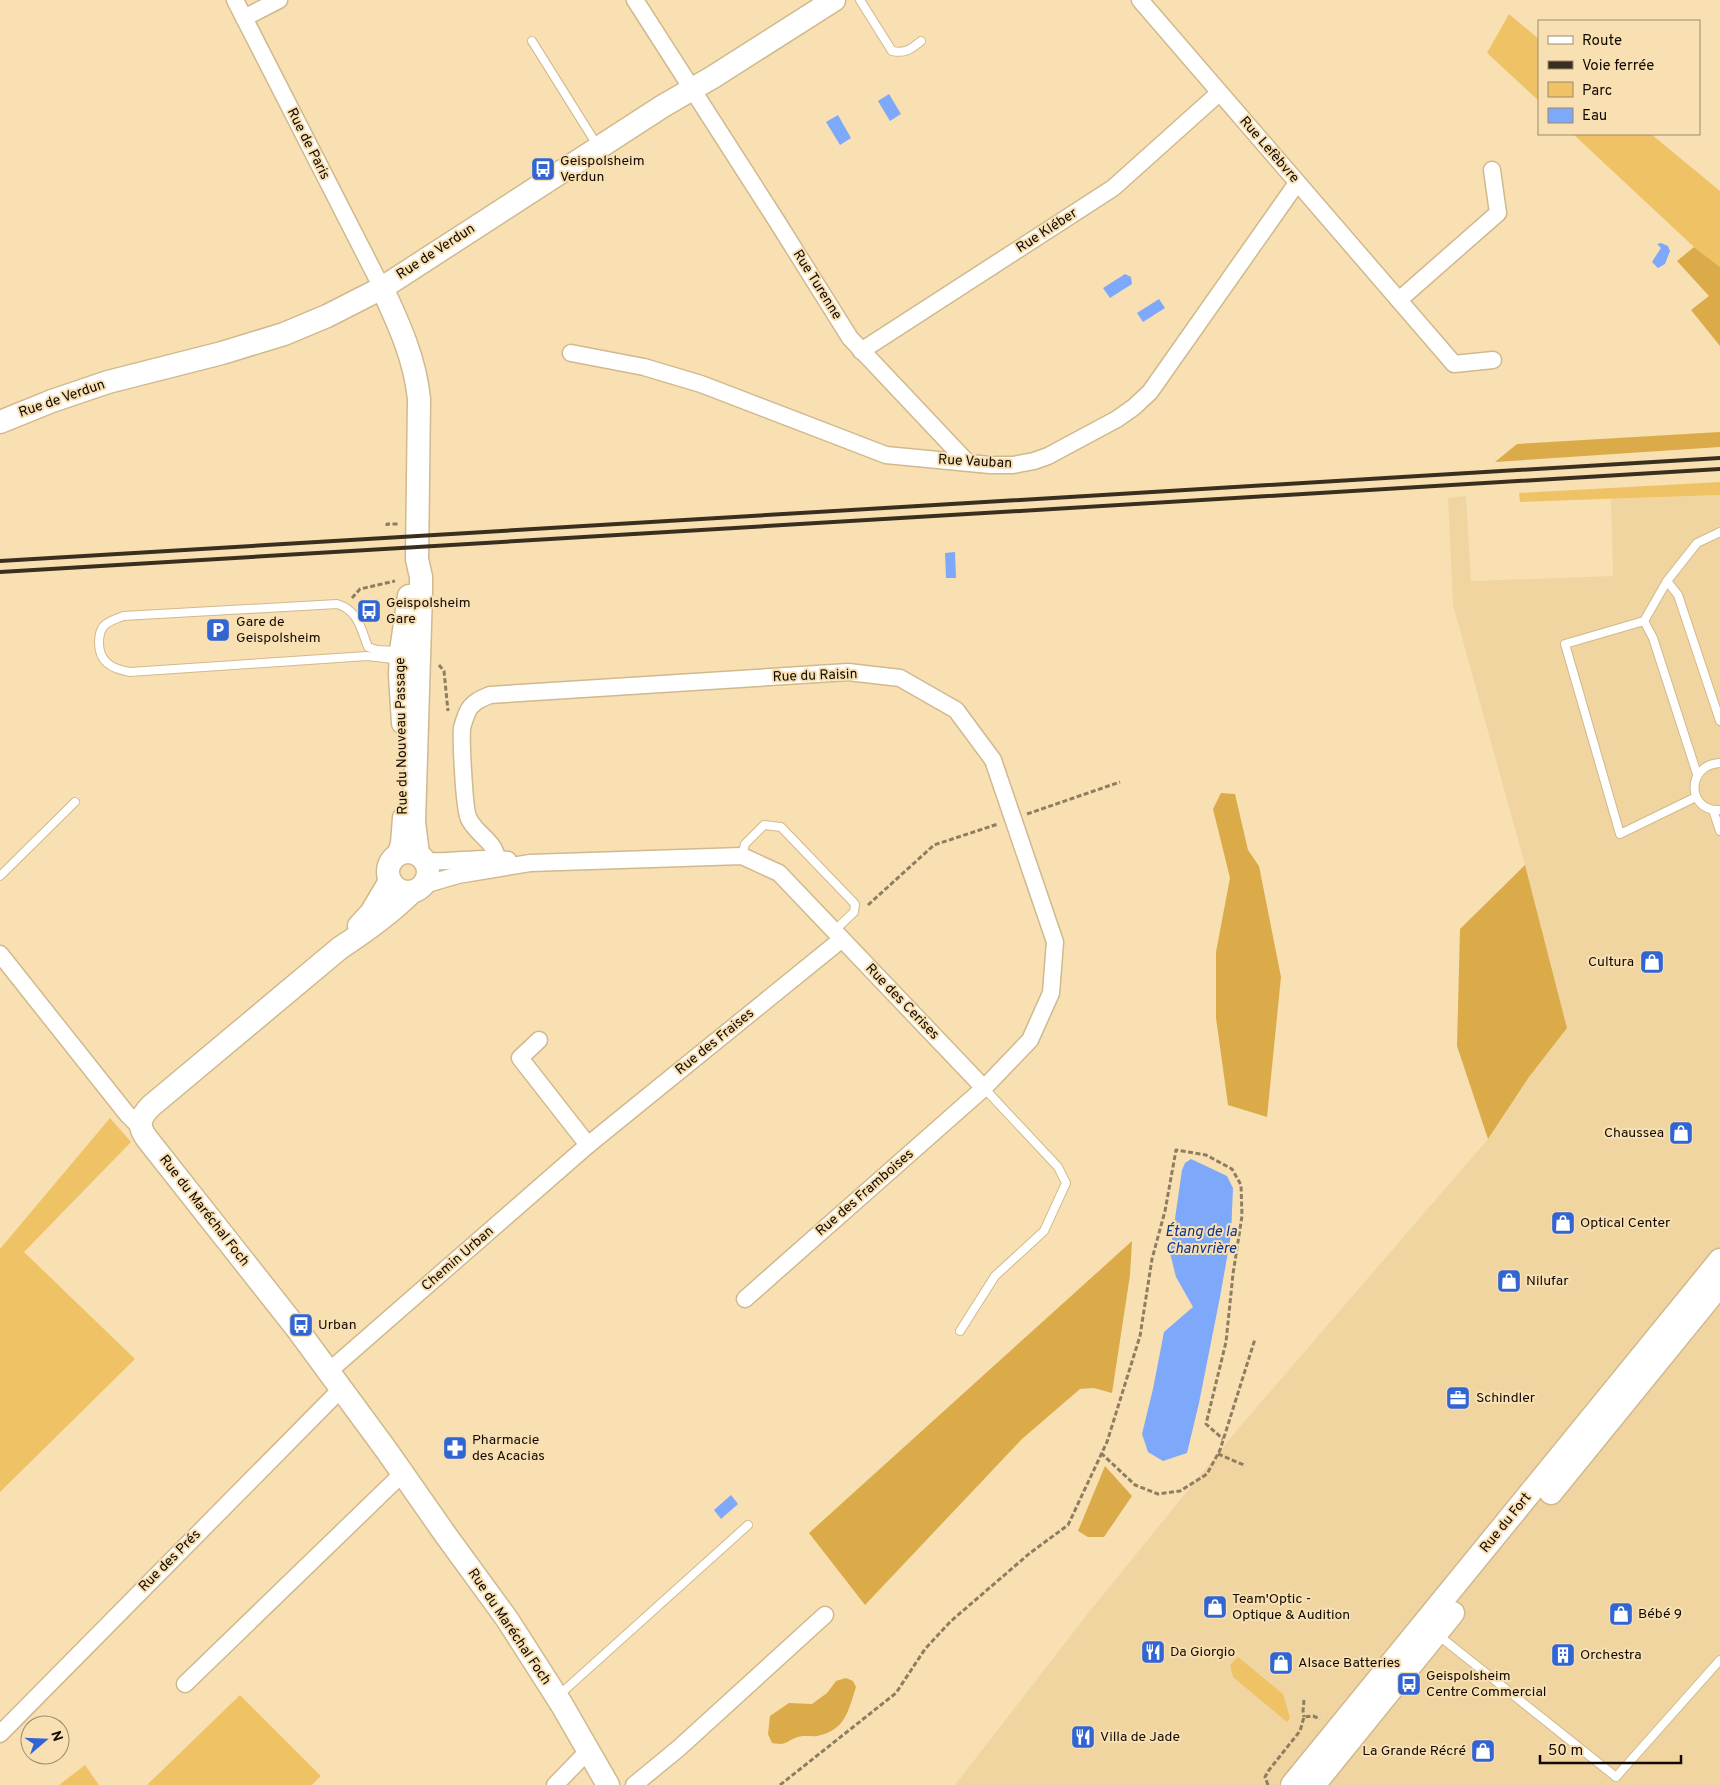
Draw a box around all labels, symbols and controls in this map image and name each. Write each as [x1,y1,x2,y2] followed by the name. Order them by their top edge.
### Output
[1538,20,1700,135] legend
[1582,32,1622,51] text: Route
[1582,57,1654,76] text: Voie ferrée
[1582,82,1612,101] text: Parc
[283,105,333,183] street label: Rue de Paris
[1582,107,1607,126] text: Eau
[1236,113,1302,187] street label: Rue Lefèbvre
[560,153,645,186] place label: Geispolsheim Verdun
[530,156,556,182] bus stop icon: Geispolsheim Verdun
[1013,205,1081,257] street label: Rue Kléber
[394,220,478,284] street label: Rue de Verdun
[789,247,845,323] street label: Rue Turenne
[17,376,107,422] street label: Rue de Verdun
[938,452,1012,472] street label: Rue Vauban
[386,595,471,628] place label: Geispolsheim Gare
[356,598,382,624] bus stop icon: Geispolsheim Gare
[236,614,321,647] place label: Gare de Geispolsheim
[205,617,231,643] parking icon: Gare de Geispolsheim
[392,657,412,815] street label: Rue du Nouveau Passage
[772,666,858,686] street label: Rue du Raisin
[1639,949,1665,975] shop icon: Cultura
[1588,954,1634,971] place label: Cultura
[862,960,942,1044] street label: Rue des Cerises
[672,1005,758,1079] street label: Rue des Fraises
[1668,1120,1694,1146] shop icon: Chaussea
[1604,1125,1664,1142] place label: Chaussea
[813,1146,917,1240] street label: Rue des Framboises
[155,1152,253,1270] street label: Rue du Maréchal Foch
[1550,1210,1576,1236] shop icon: Optical Center
[1580,1215,1671,1232] place label: Optical Center
[1165,1222,1237,1259] water label: Étang de la Chanvrière
[418,1223,498,1295] street label: Chemin Urban
[1496,1268,1522,1294] shop icon: Nilufar
[1526,1273,1569,1290] place label: Nilufar
[288,1312,314,1338] bus stop icon: Urban
[318,1317,357,1334] place label: Urban
[1445,1385,1471,1411] office icon: Schindler
[1476,1390,1536,1407] place label: Schindler
[472,1432,545,1465] place label: Pharmacie des Acacias
[442,1435,468,1461] pharmacy icon: Pharmacie des Acacias
[1477,1490,1535,1556] street label: Rue du Fort
[135,1526,205,1596] street label: Rue des Prés
[464,1566,554,1688] street label: Rue du Maréchal Foch
[1232,1591,1350,1624] place label: Team'Optic - Optique & Audition
[1202,1594,1228,1620] shop icon: Team'Optic - Optique & Audition
[1608,1601,1634,1627] shop icon: Bébé 9
[1638,1606,1682,1623] place label: Bébé 9
[1140,1639,1166,1665] restaurant icon: Da Giorgio
[1550,1642,1576,1668] building icon: Orchestra
[1170,1644,1235,1661] place label: Da Giorgio
[1580,1647,1642,1664] place label: Orchestra
[1268,1650,1294,1676] shop icon: Alsace Batteries
[1298,1655,1400,1672] place label: Alsace Batteries
[1426,1668,1546,1701] place label: Geispolsheim Centre Commercial
[1396,1671,1422,1697] bus stop icon: Geispolsheim Centre Commercial
[20,1715,70,1765] north arrow
[1070,1724,1096,1750] restaurant icon: Villa de Jade
[46,1729,66,1744] text: N
[1100,1729,1180,1746] place label: Villa de Jade
[1540,1732,1681,1764] scale bar
[1470,1738,1496,1764] shop icon: La Grande Récré
[1548,1742,1583,1761] text: 50 m
[1362,1743,1466,1760] place label: La Grande Récré

